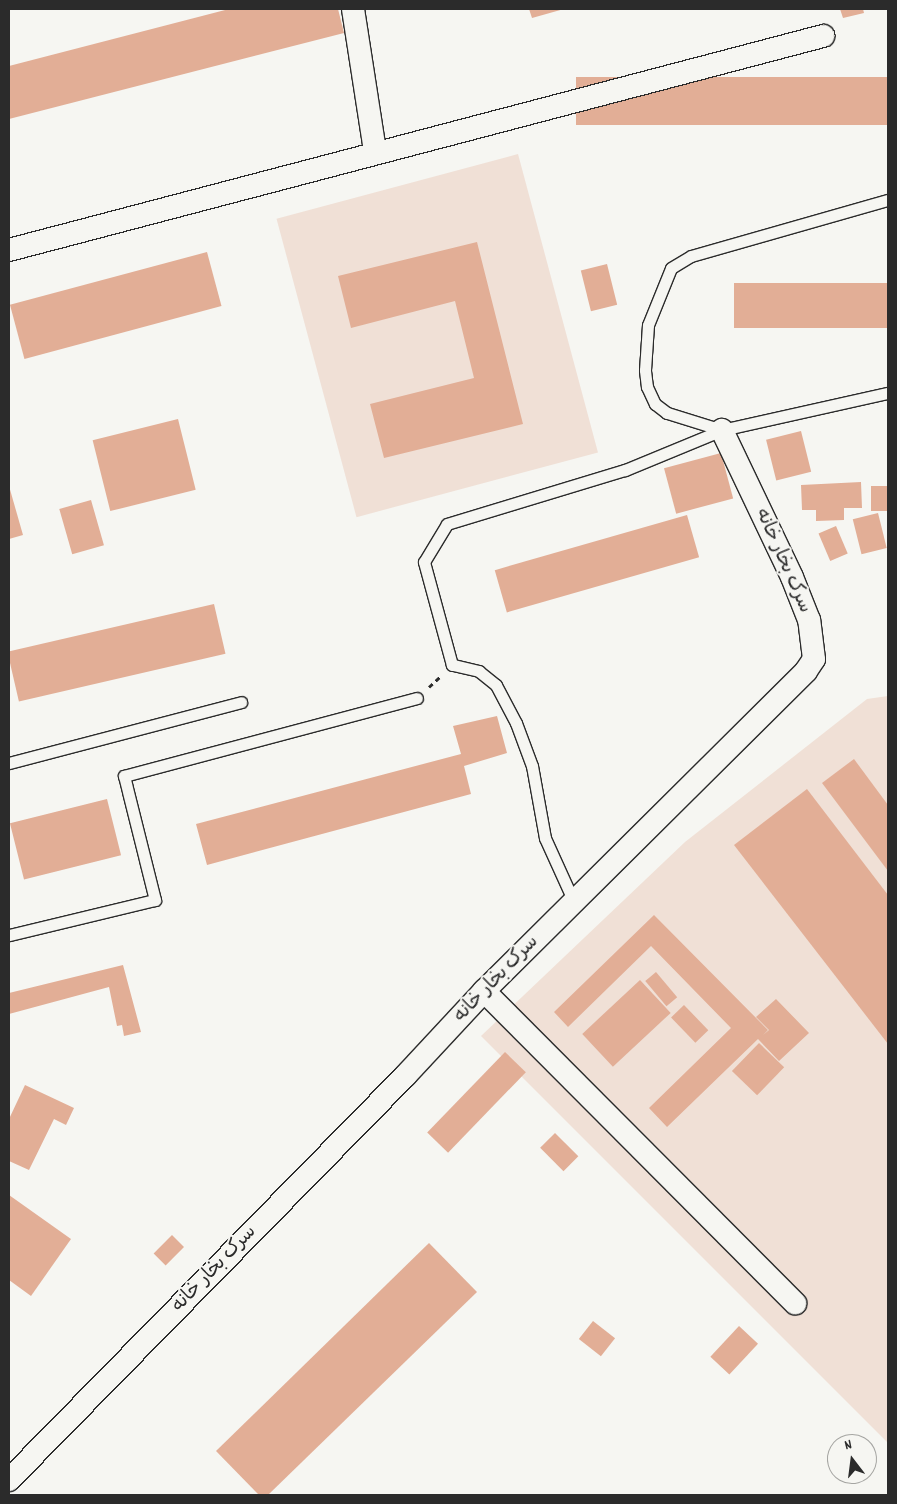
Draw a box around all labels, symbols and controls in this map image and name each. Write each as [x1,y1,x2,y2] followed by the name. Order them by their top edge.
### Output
[749,505,815,617] street label: سرک بخار خانه
[450,932,544,1028] street label: سرک بخار خانه
[168,1222,262,1318] street label: سرک بخار خانه
[827,1434,877,1484] north arrow
[842,1435,854,1456] text: N

